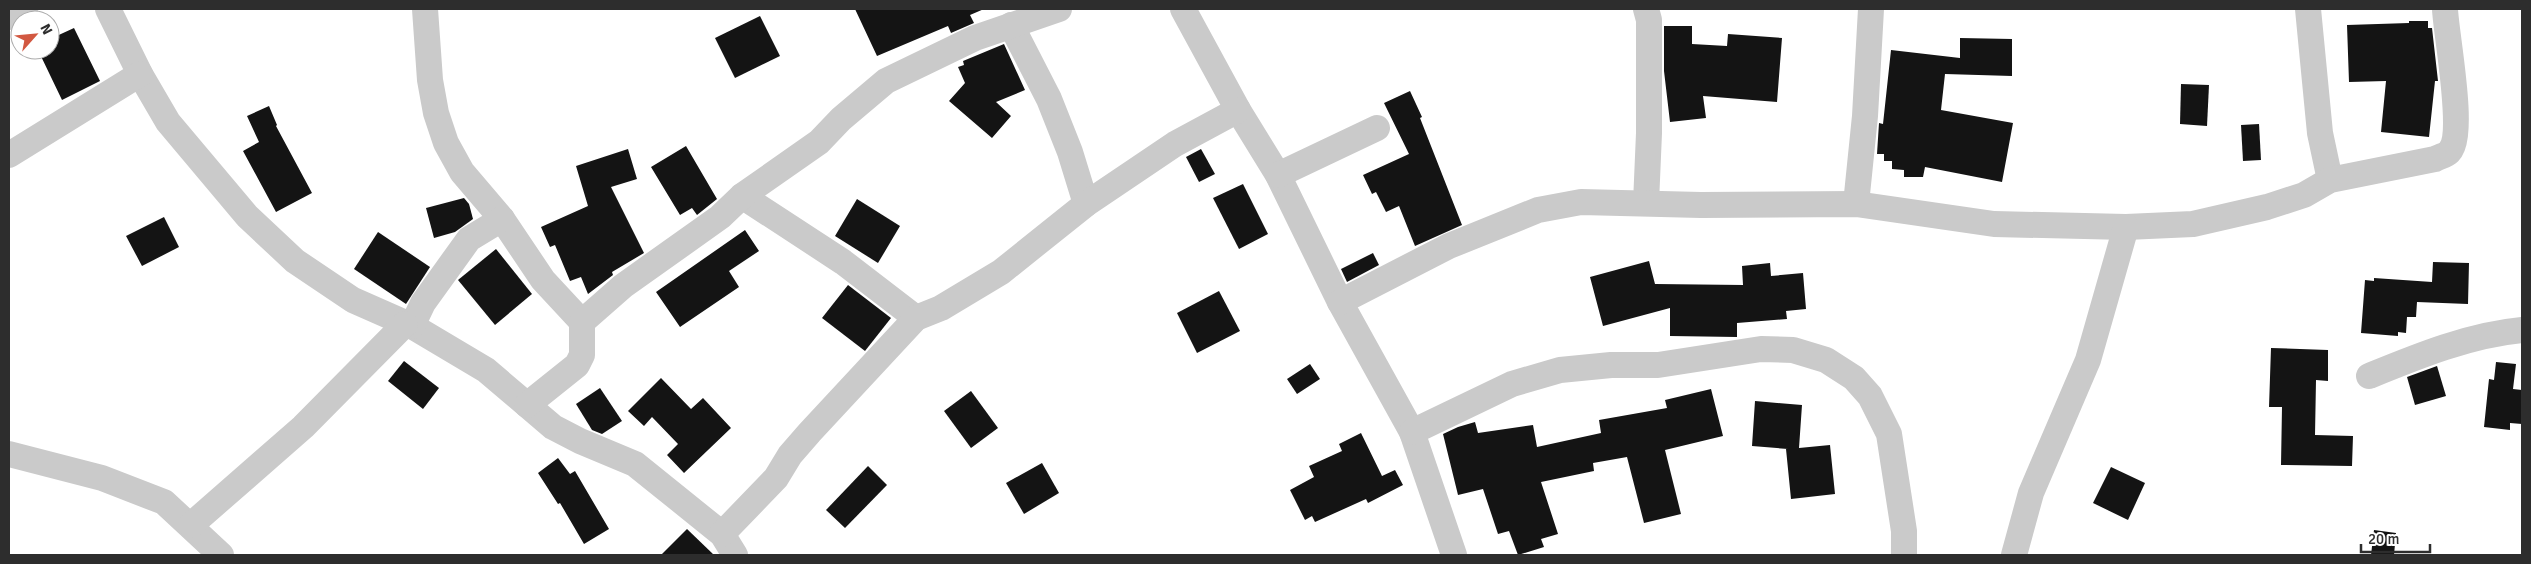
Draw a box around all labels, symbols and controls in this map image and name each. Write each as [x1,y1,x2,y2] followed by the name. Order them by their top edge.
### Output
[10,10,60,60] north arrow
[36,21,56,38] text: N
[2361,522,2430,554] scale bar
[2368,530,2399,548] text: 20 m

